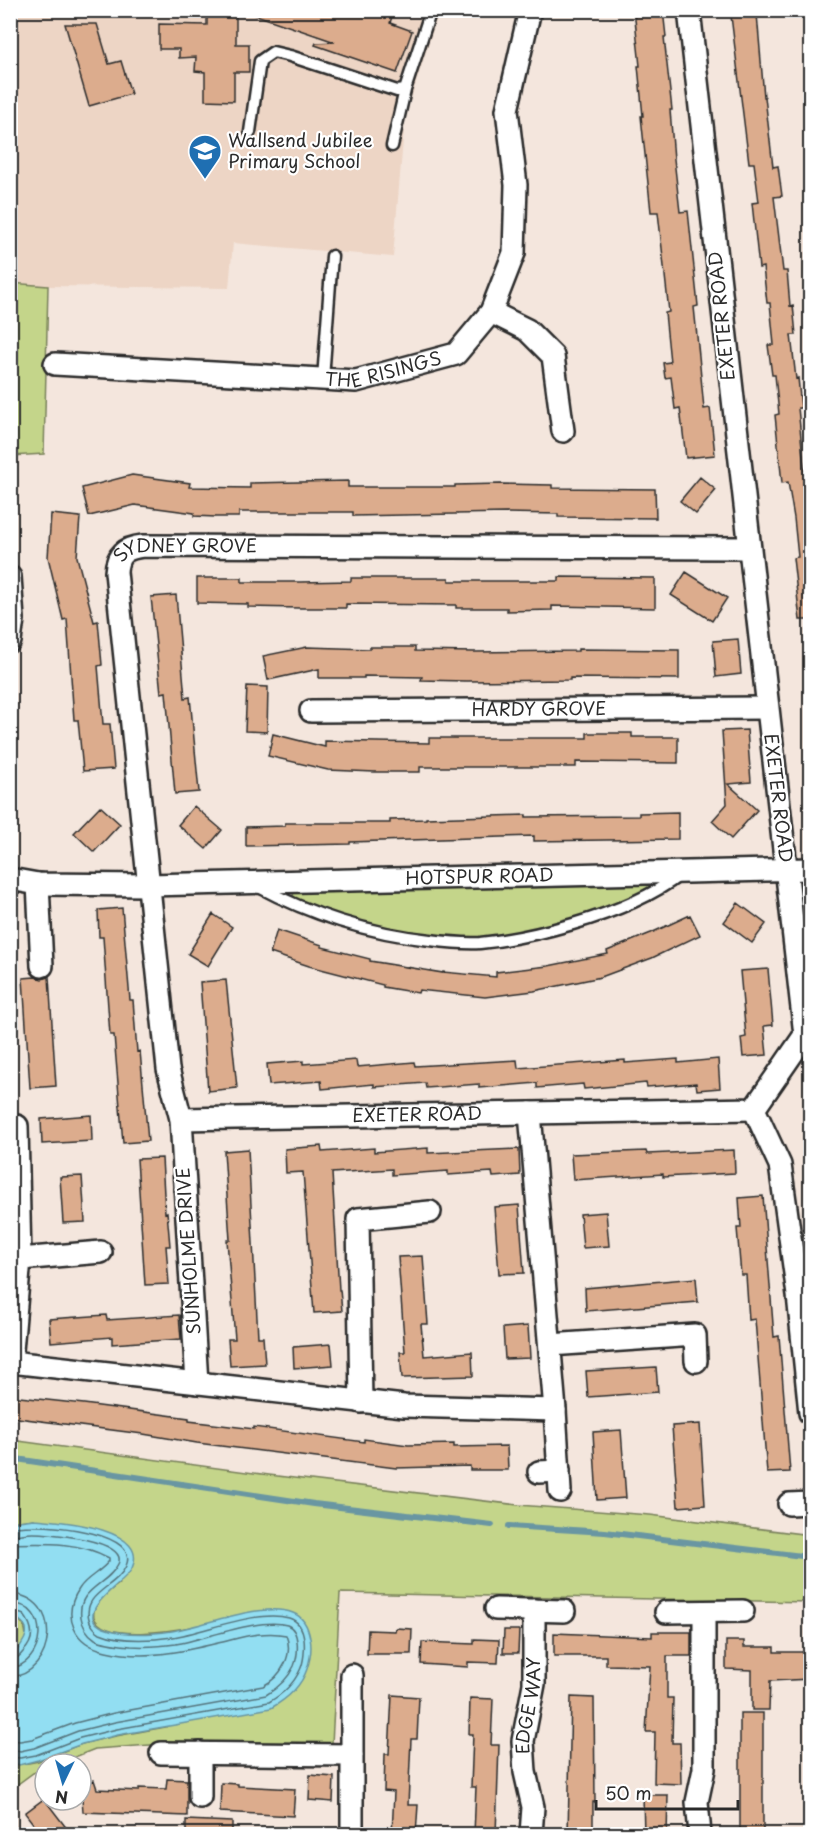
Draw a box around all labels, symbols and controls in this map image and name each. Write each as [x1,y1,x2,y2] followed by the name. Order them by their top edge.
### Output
[228,126,373,174] place label: Wallsend Jubilee Primary School
[187,133,223,180] school or university icon: Wallsend Jubilee Primary School
[700,250,741,382] street label: EXETER ROAD
[324,344,444,394] street label: THE RISINGS
[106,531,257,567] street label: SYDNEY GROVE
[472,694,606,722] street label: HARDY GROVE
[758,732,801,864] street label: EXETER ROAD
[405,860,554,891] street label: HOTSPUR ROAD
[352,1099,482,1128] street label: EXETER ROAD
[168,1167,207,1336] street label: SUNHOLME DRIVE
[508,1656,546,1755] street label: EDGE WAY
[33,1752,93,1812] north arrow
[596,1773,738,1811] scale bar
[605,1779,652,1806] text: 50 m
[54,1785,69,1810] text: N

